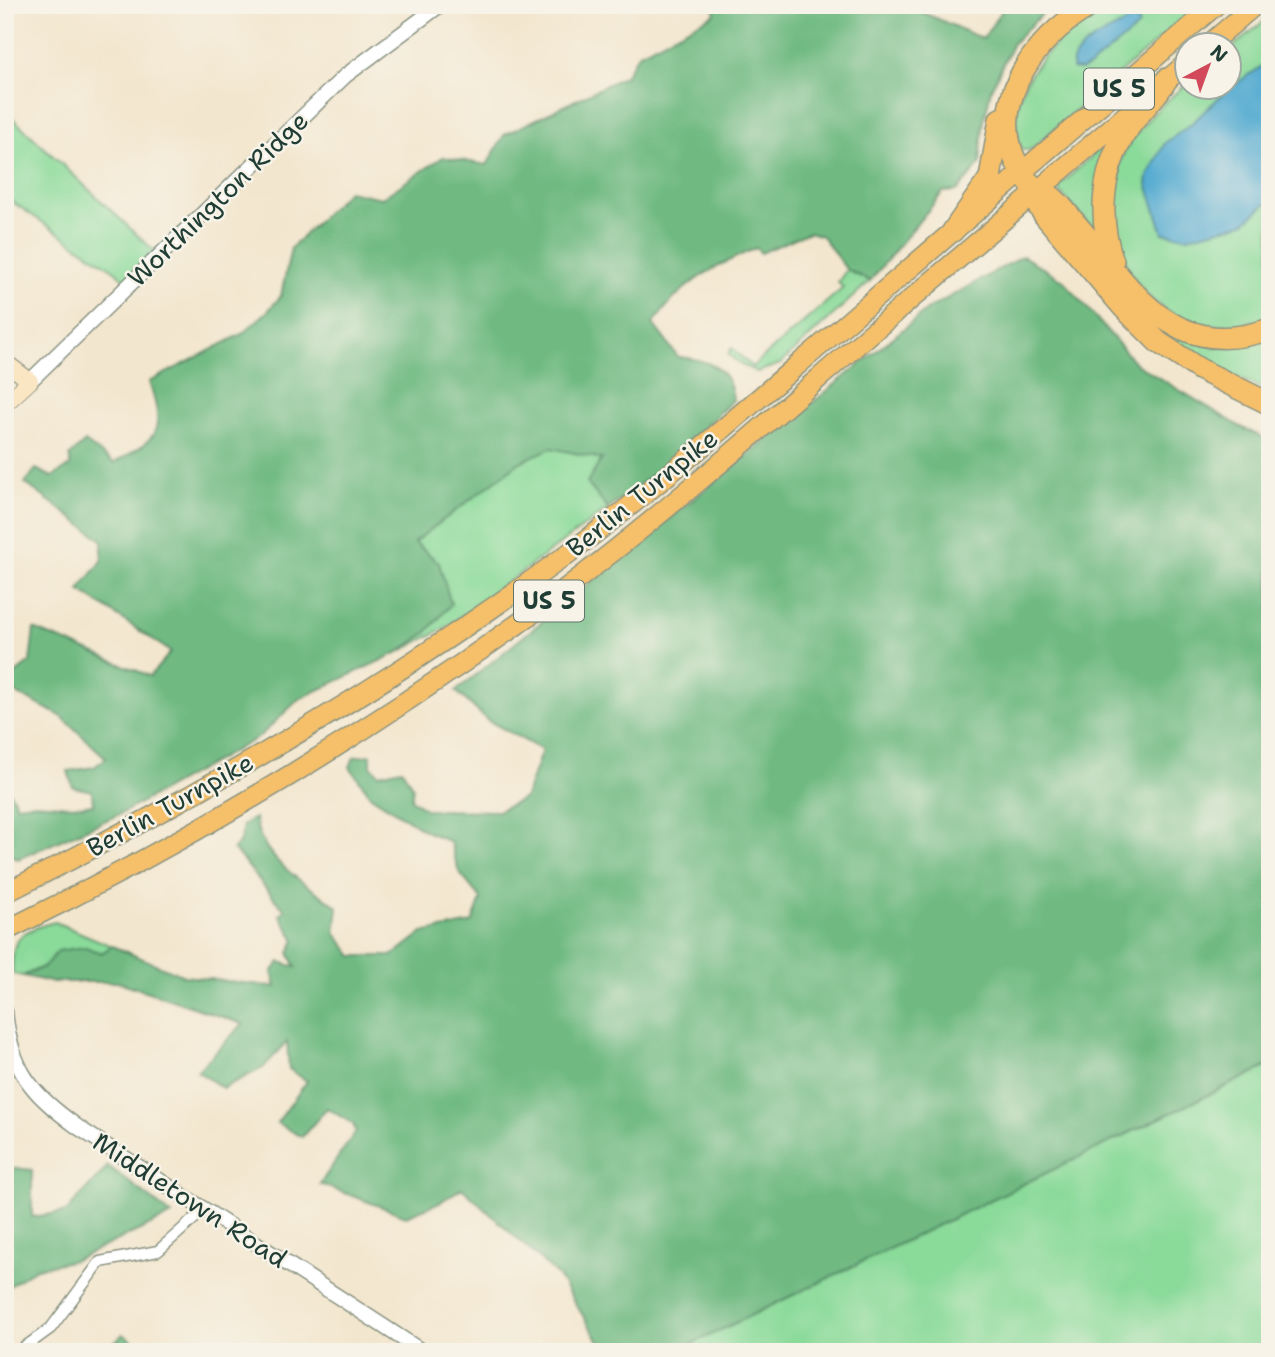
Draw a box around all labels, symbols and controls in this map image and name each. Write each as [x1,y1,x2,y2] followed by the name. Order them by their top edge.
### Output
[1174,32,1244,102] north arrow
[1205,39,1233,68] text: N
[1084,68,1154,110] road number: US 5
[120,103,316,294] street label: Worthington Ridge
[558,421,725,565] street label: Berlin Turnpike
[514,580,584,622] road number: US 5
[80,744,259,865] street label: Berlin Turnpike
[86,1124,294,1276] street label: Middletown Road

